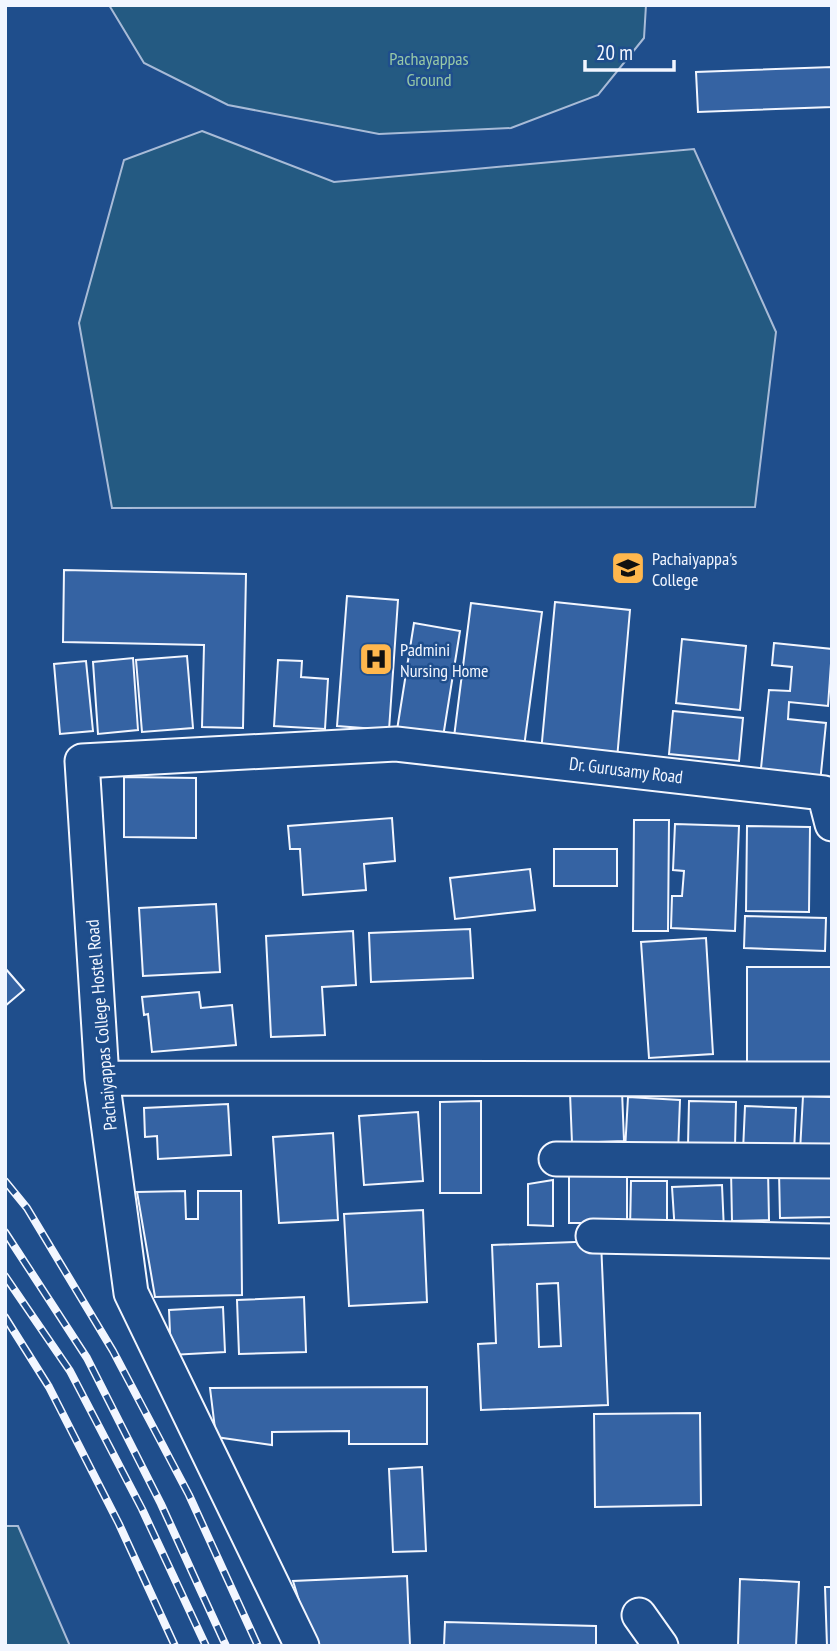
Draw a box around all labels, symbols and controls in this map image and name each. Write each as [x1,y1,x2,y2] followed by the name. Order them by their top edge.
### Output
[585,28,674,72] scale bar
[596,39,633,66] text: 20 m
[389,47,469,91] park label: Pachayappas Ground
[652,547,737,591] place label: Pachaiyappa's College
[609,549,647,587] school or university icon: Pachaiyappa's College
[400,638,489,682] place label: Padmini Nursing Home
[357,640,395,678] hospital icon: Padmini Nursing Home
[568,752,684,788] street label: Dr. Gurusamy Road
[80,919,122,1131] street label: Pachaiyappas College Hostel Road

